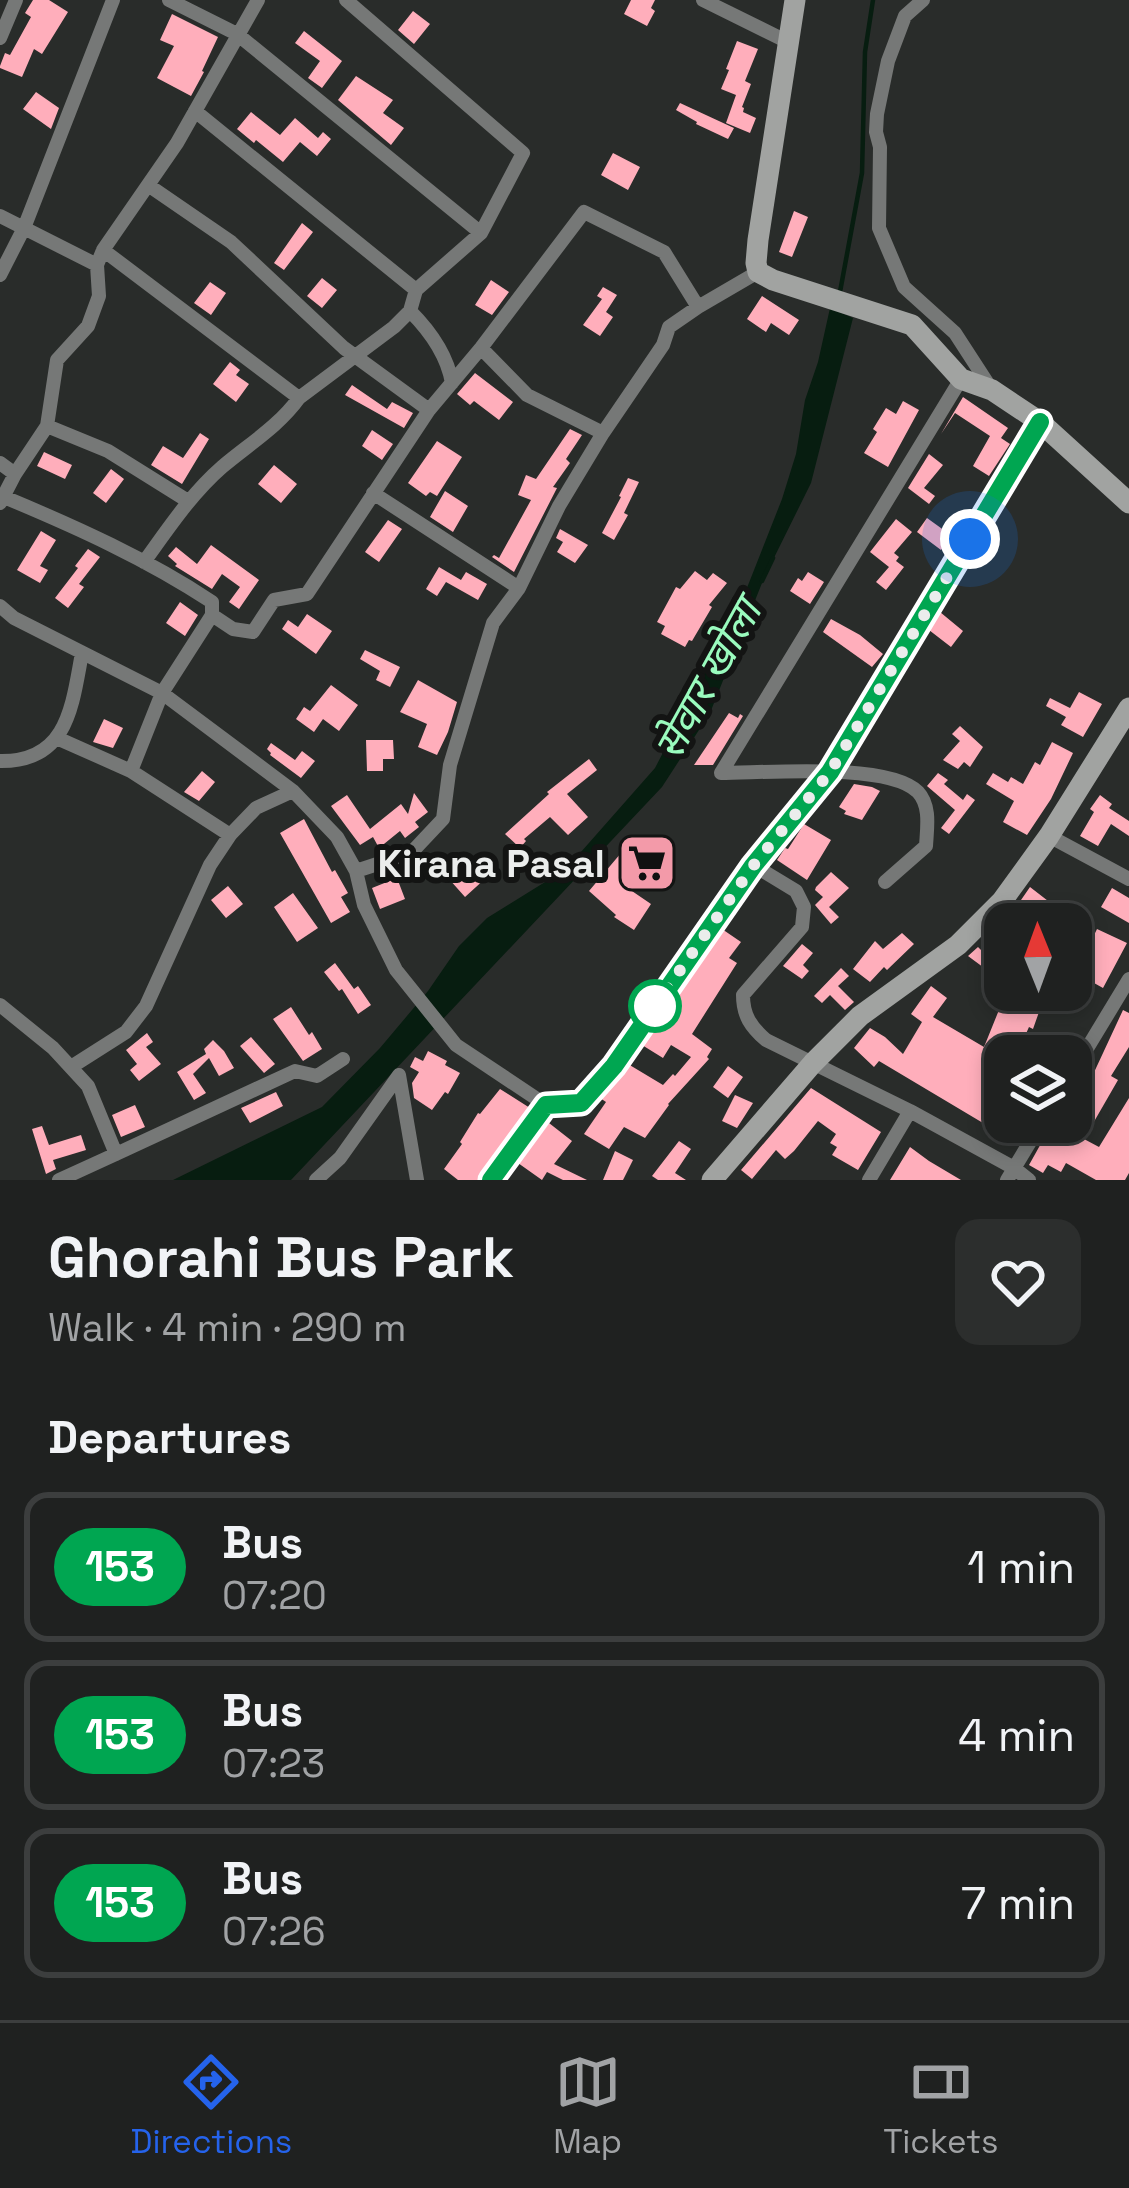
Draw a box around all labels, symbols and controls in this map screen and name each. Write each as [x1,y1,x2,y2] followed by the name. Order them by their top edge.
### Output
[940,509,1000,569] your location
[642,584,777,769] water label: सेवार खोला
[616,832,678,894] supermarket icon: Kirana Pasal
[377,839,605,888] place label: Kirana Pasal
[984,903,1092,1011] north arrow
[984,903,1092,1143] map controls
[630,981,680,1031] unlabelled marker
[984,1035,1092,1143] button: layers
[955,1219,1081,1345] button: heart
[48,1221,514,1294] text: Ghorahi Bus Park
[48,1303,407,1352] text: Walk · 4 min · 290 m
[48,1409,291,1466] text: Departures
[222,1514,303,1571] text: Bus
[967,1539,1075,1596] text: 1 min
[85,1540,155,1593] text: 153
[222,1571,327,1620] text: 07:20
[222,1682,303,1739] text: Bus
[958,1707,1075,1764] text: 4 min
[85,1708,155,1761] text: 153
[222,1739,325,1788] text: 07:23
[222,1850,303,1907] text: Bus
[961,1875,1075,1932] text: 7 min
[85,1876,155,1929] text: 153
[222,1907,326,1956] text: 07:26
[131,2049,292,2163] tab: Directions
[553,2049,622,2163] tab: Map
[883,2049,998,2163] tab: Tickets

